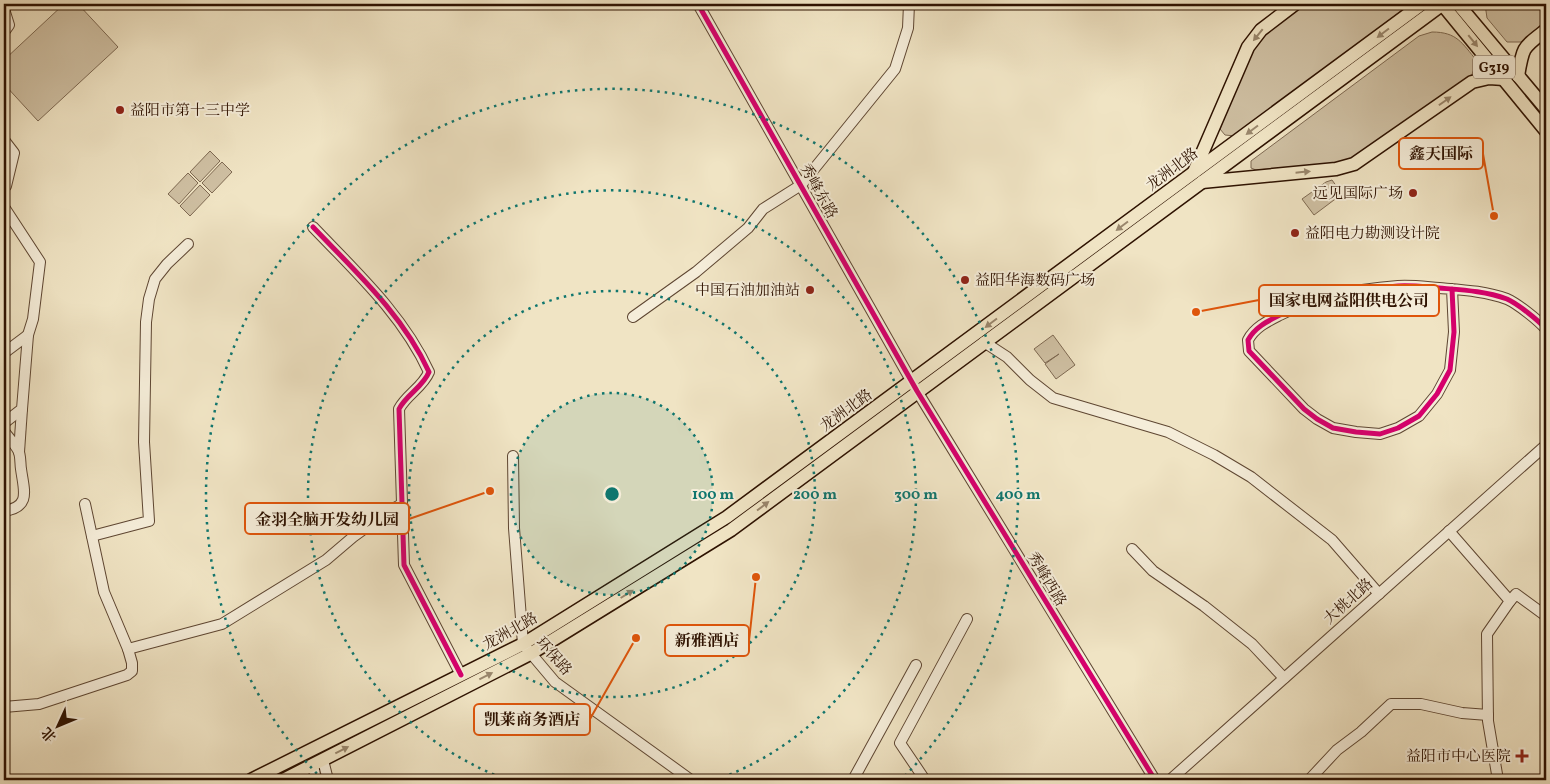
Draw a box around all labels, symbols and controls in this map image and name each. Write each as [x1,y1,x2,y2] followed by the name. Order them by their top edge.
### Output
[1376,28,1390,38] one-way arrow
[1252,29,1263,42] one-way arrow
[1467,35,1478,48] one-way arrow
[1473,56,1515,78] road number: G319
[1438,96,1452,106] one-way arrow
[130,101,250,122] place label: 益阳市第十三中学
[114,104,126,116] marker: 益阳市第十三中学
[1246,124,1259,135] one-way arrow
[1399,138,1483,169] callout: 鑫天国际
[1143,144,1203,197] street label: 龙洲北路
[1409,144,1473,166] text: 鑫天国际
[794,160,841,223] street label: 秀峰东路
[1295,168,1311,176] one-way arrow
[1313,184,1403,205] place label: 远见国际广场
[1407,187,1419,199] marker: 远见国际广场
[1116,221,1129,232] one-way arrow
[1305,224,1440,245] place label: 益阳电力勘测设计院
[1289,227,1301,239] marker: 益阳电力勘测设计院
[975,271,1095,292] place label: 益阳华海数码广场
[959,274,971,286] marker: 益阳华海数码广场
[695,281,800,302] place label: 中国石油加油站
[804,284,816,296] marker: 中国石油加油站
[1259,285,1439,316] callout: 国家电网益阳供电公司
[1269,291,1429,313] text: 国家电网益阳供电公司
[984,318,998,328] one-way arrow
[816,385,877,437] street label: 龙洲北路
[603,485,621,503] centre of rings
[692,485,735,506] text: 100 m
[793,485,837,506] text: 200 m
[894,485,938,506] text: 300 m
[996,485,1041,506] text: 400 m
[756,501,770,511] one-way arrow
[245,503,409,534] callout: 金羽全脑开发幼儿园
[255,510,399,532] text: 金羽全脑开发幼儿园
[1021,549,1070,611] street label: 秀峰西路
[1320,574,1378,630] street label: 大桃北路
[620,589,633,599] one-way arrow
[479,609,542,656] street label: 龙洲北路
[665,625,749,656] callout: 新雅酒店
[675,631,739,653] text: 新雅酒店
[530,633,576,681] street label: 环保路
[479,672,494,680] one-way arrow
[32,702,82,752] north arrow
[474,704,590,735] callout: 凯莱商务酒店
[484,710,580,732] text: 凯莱商务酒店
[38,722,61,746] text: 北
[335,746,349,754] one-way arrow
[1406,747,1511,768] place label: 益阳市中心医院
[1515,749,1529,763] marker: 益阳市中心医院

